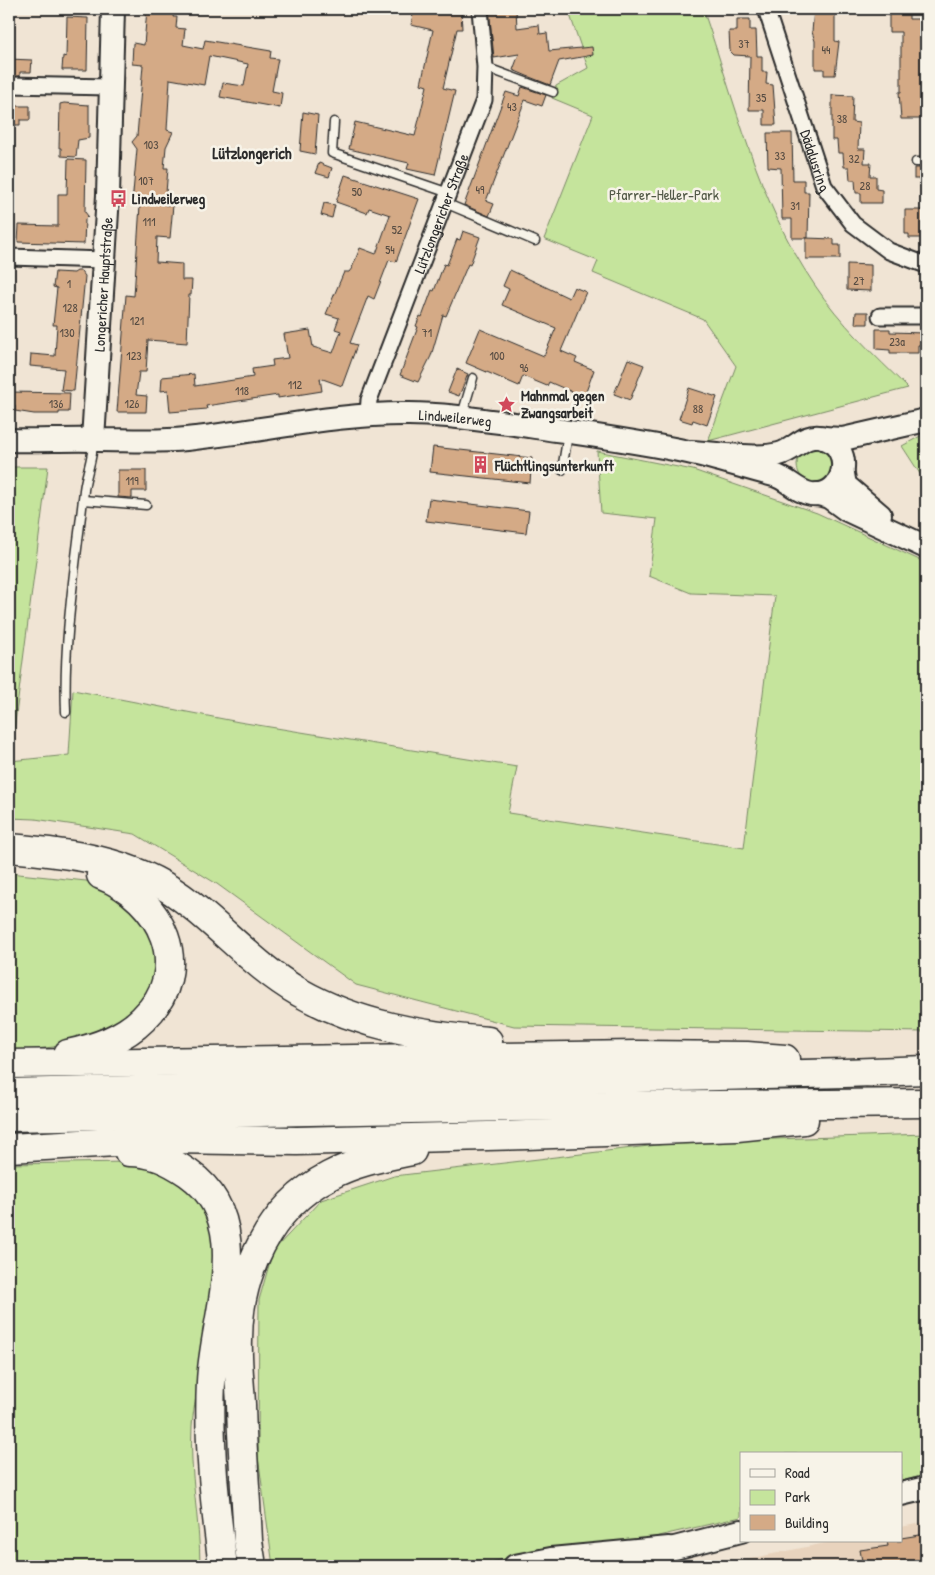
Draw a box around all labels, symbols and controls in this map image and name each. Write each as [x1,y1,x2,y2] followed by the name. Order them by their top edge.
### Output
[738,35,750,52] house number: 37
[821,41,831,58] house number: 44
[756,89,766,106] house number: 35
[507,98,517,115] house number: 43
[837,110,847,127] house number: 38
[796,127,835,196] street label: Dädalusring
[143,136,159,153] house number: 103
[213,142,292,165] district label: Lützlongerich
[775,147,785,164] house number: 33
[408,150,473,276] street label: Lützlongericher Straße
[849,150,860,167] house number: 32
[138,172,154,189] house number: 107
[860,177,870,194] house number: 28
[476,181,485,198] house number: 49
[352,183,362,200] house number: 50
[609,184,719,205] park label: Pfarrer-Heller-Park
[108,188,128,208] bus stop icon: Lindweilerweg
[132,188,205,210] place label: Lindweilerweg
[790,197,800,214] house number: 31
[142,213,156,230] house number: 111
[88,216,117,352] street label: Longericher Hauptstraße
[392,221,403,238] house number: 52
[385,241,395,258] house number: 54
[853,272,865,289] house number: 27
[67,275,71,292] house number: 1
[62,299,78,316] house number: 128
[130,312,144,329] house number: 121
[59,324,75,341] house number: 130
[422,324,432,341] house number: 71
[889,333,905,350] house number: 23a
[126,347,142,364] house number: 123
[489,347,505,364] house number: 100
[519,359,529,376] house number: 96
[288,376,303,393] house number: 112
[235,382,249,399] house number: 118
[521,385,605,424] place label: Mahnmal gegen Zwangsarbeit
[497,394,517,414] place icon: Mahnmal gegen Zwangsarbeit
[49,395,63,412] house number: 136
[125,395,140,412] house number: 126
[693,400,703,417] house number: 88
[418,404,493,431] street label: Lindweilerweg
[471,455,491,475] building icon: Flüchtlingsunterkunft
[494,455,615,477] place label: Flüchtlingsunterkunft
[125,472,139,489] house number: 119
[740,1452,902,1542] legend
[785,1462,810,1483] text: Road
[785,1486,810,1507] text: Park
[785,1512,829,1533] text: Building

